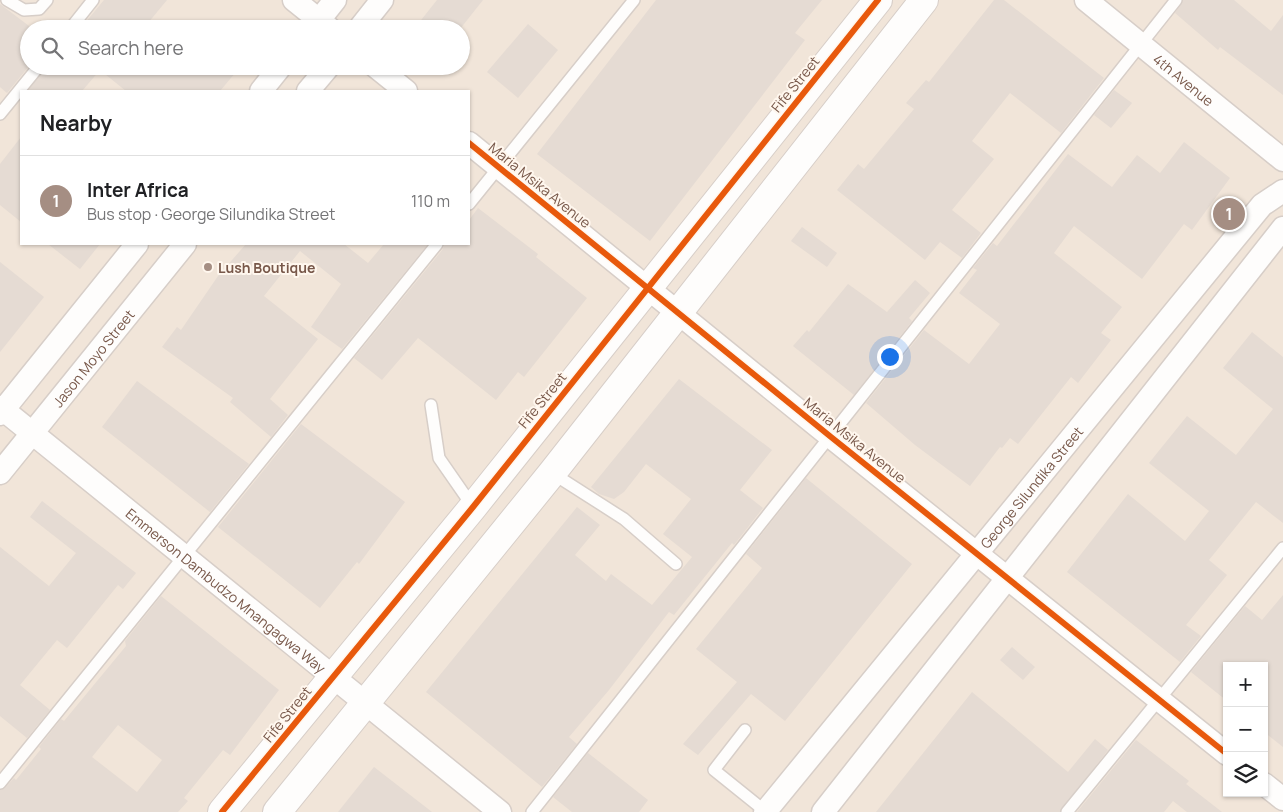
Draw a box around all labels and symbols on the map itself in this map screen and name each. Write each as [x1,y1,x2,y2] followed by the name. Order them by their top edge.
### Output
[1149,49,1218,110] street label: 4th Avenue
[767,52,824,116] street label: Fife Street
[485,138,595,232] street label: Maria Msika Avenue
[1213,195,1245,233] pin: 1
[218,258,315,277] place label: Lush Boutique
[202,261,214,273] marker: Lush Boutique
[48,305,138,411] street label: Jason Moyo Street
[877,344,903,370] your location
[514,368,571,432] street label: Fife Street
[800,393,910,487] street label: Maria Msika Avenue
[975,422,1087,552] street label: George Silundika Street
[122,503,331,677] street label: Emmerson Dambudzo Mnangagwa Way
[259,682,316,746] street label: Fife Street

